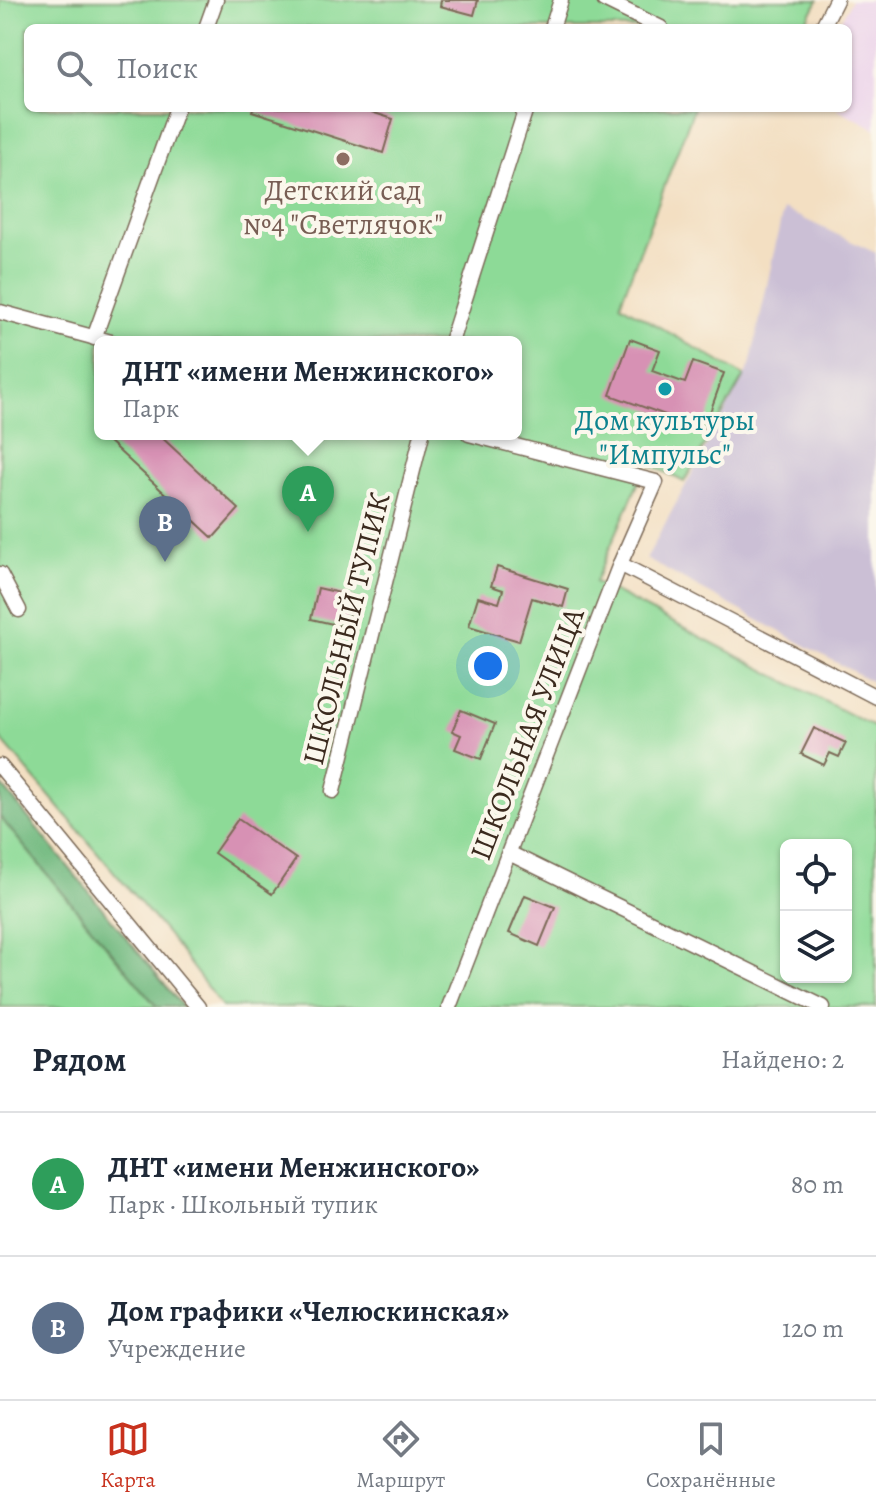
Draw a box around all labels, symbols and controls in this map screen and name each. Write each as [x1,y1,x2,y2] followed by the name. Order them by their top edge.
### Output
[24,24,852,112] search box
[52,46,96,90] icon: search
[116,48,198,88] text: Поиск
[334,150,352,168] marker: Детский сад №4 "Светлячок"
[243,170,443,244] place label: Детский сад №4 "Светлячок"
[94,336,522,440] popup
[122,351,494,391] text: ДНТ «имени Менжинского»
[656,380,674,398] marker: Дом культуры "Импульс"
[122,391,179,426] text: Парк
[575,400,755,474] place label: Дом культуры "Импульс"
[282,466,334,532] pin: A
[293,488,399,770] street label: ШКОЛЬНЫЙ ТУПИК
[139,496,191,562] pin: B
[460,601,594,866] street label: ШКОЛЬНАЯ УЛИЦА
[468,646,508,686] your location
[780,839,852,983] map controls
[780,839,852,911] button: locate
[780,911,852,983] button: layers
[32,1036,126,1083] text: Рядом
[721,1042,844,1077] text: Найдено: 2
[108,1147,480,1187] text: ДНТ «имени Менжинского»
[50,1167,66,1202] text: A
[791,1167,844,1202] text: 80 m
[108,1187,378,1222] text: Парк · Школьный тупик
[108,1291,509,1331] text: Дом графики «Челюскинская»
[50,1311,66,1346] text: B
[782,1311,844,1346] text: 120 m
[108,1331,246,1366] text: Учреждение
[100,1417,156,1495] tab: Карта
[356,1417,445,1495] tab: Маршрут
[646,1417,776,1495] tab: Сохранённые

